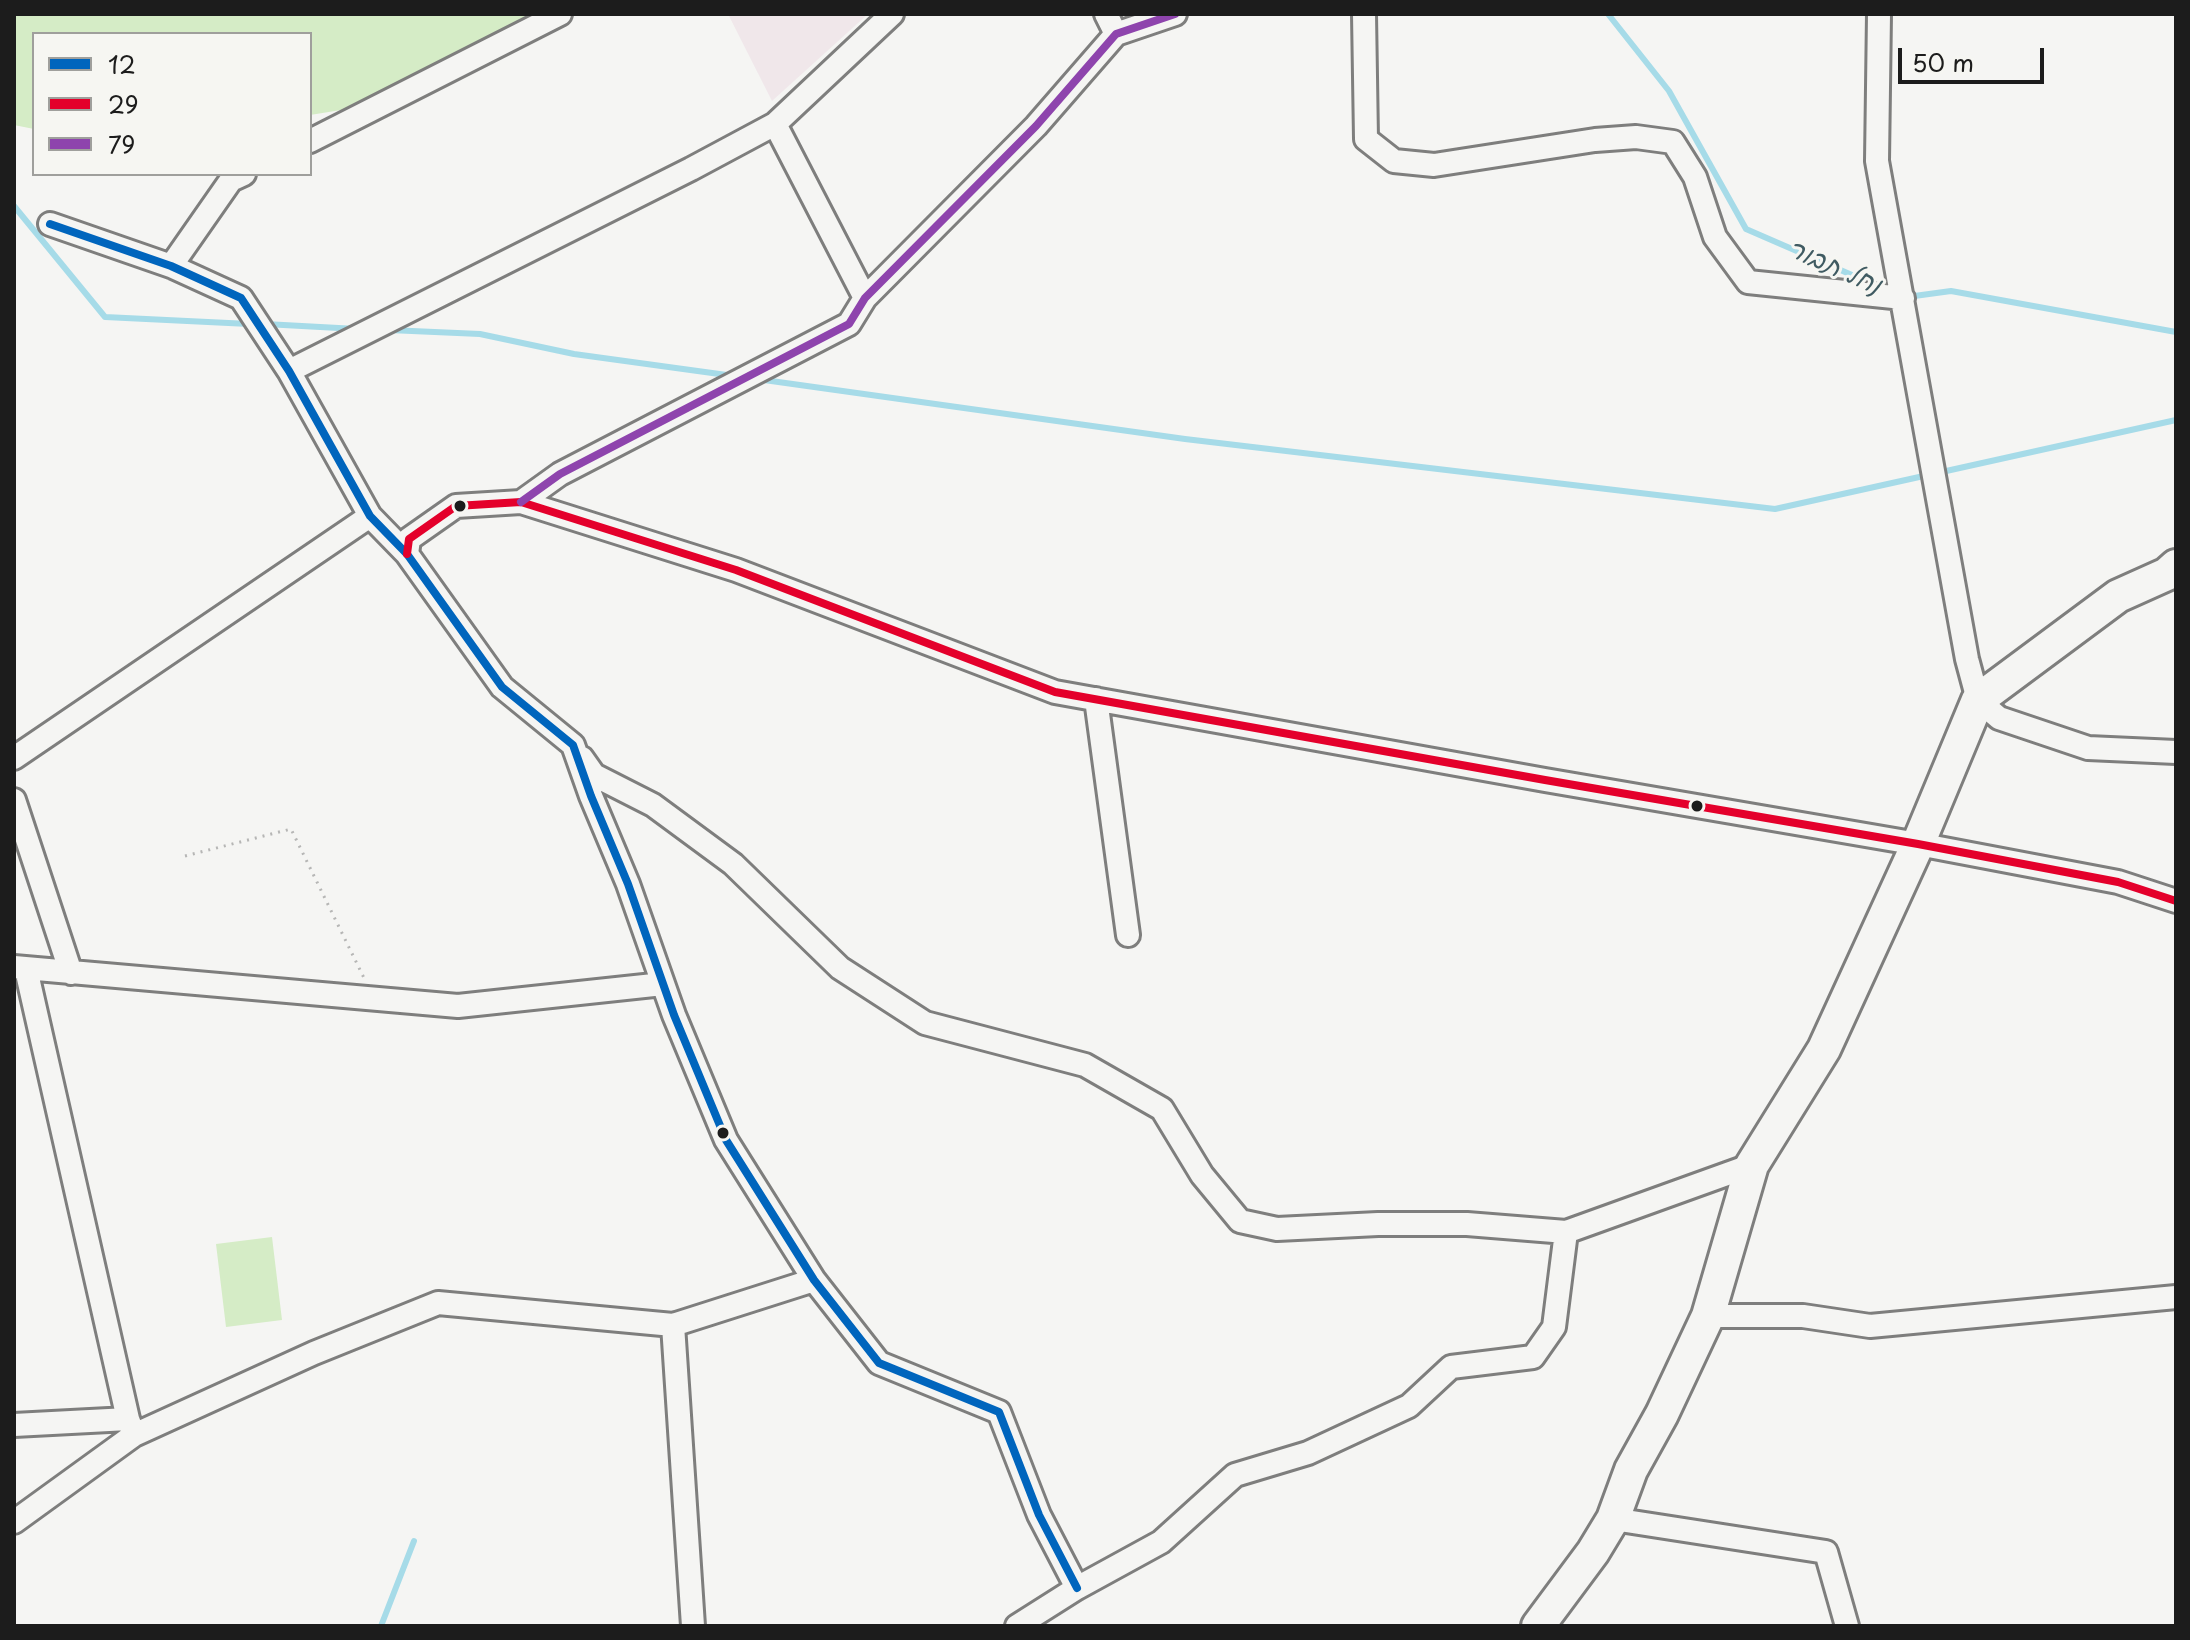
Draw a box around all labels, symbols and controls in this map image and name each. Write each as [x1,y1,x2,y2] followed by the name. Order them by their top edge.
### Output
[32,32,312,176] legend
[1902,32,2048,82] scale bar
[1912,44,1974,80] text: 50 m
[108,46,136,82] text: 12
[108,86,139,122] text: 29
[108,126,135,162] text: 79
[1782,234,1886,302] water label: נחל תבור
[452,498,468,514] unlabelled marker
[1689,798,1705,814] unlabelled marker
[715,1125,731,1141] unlabelled marker

